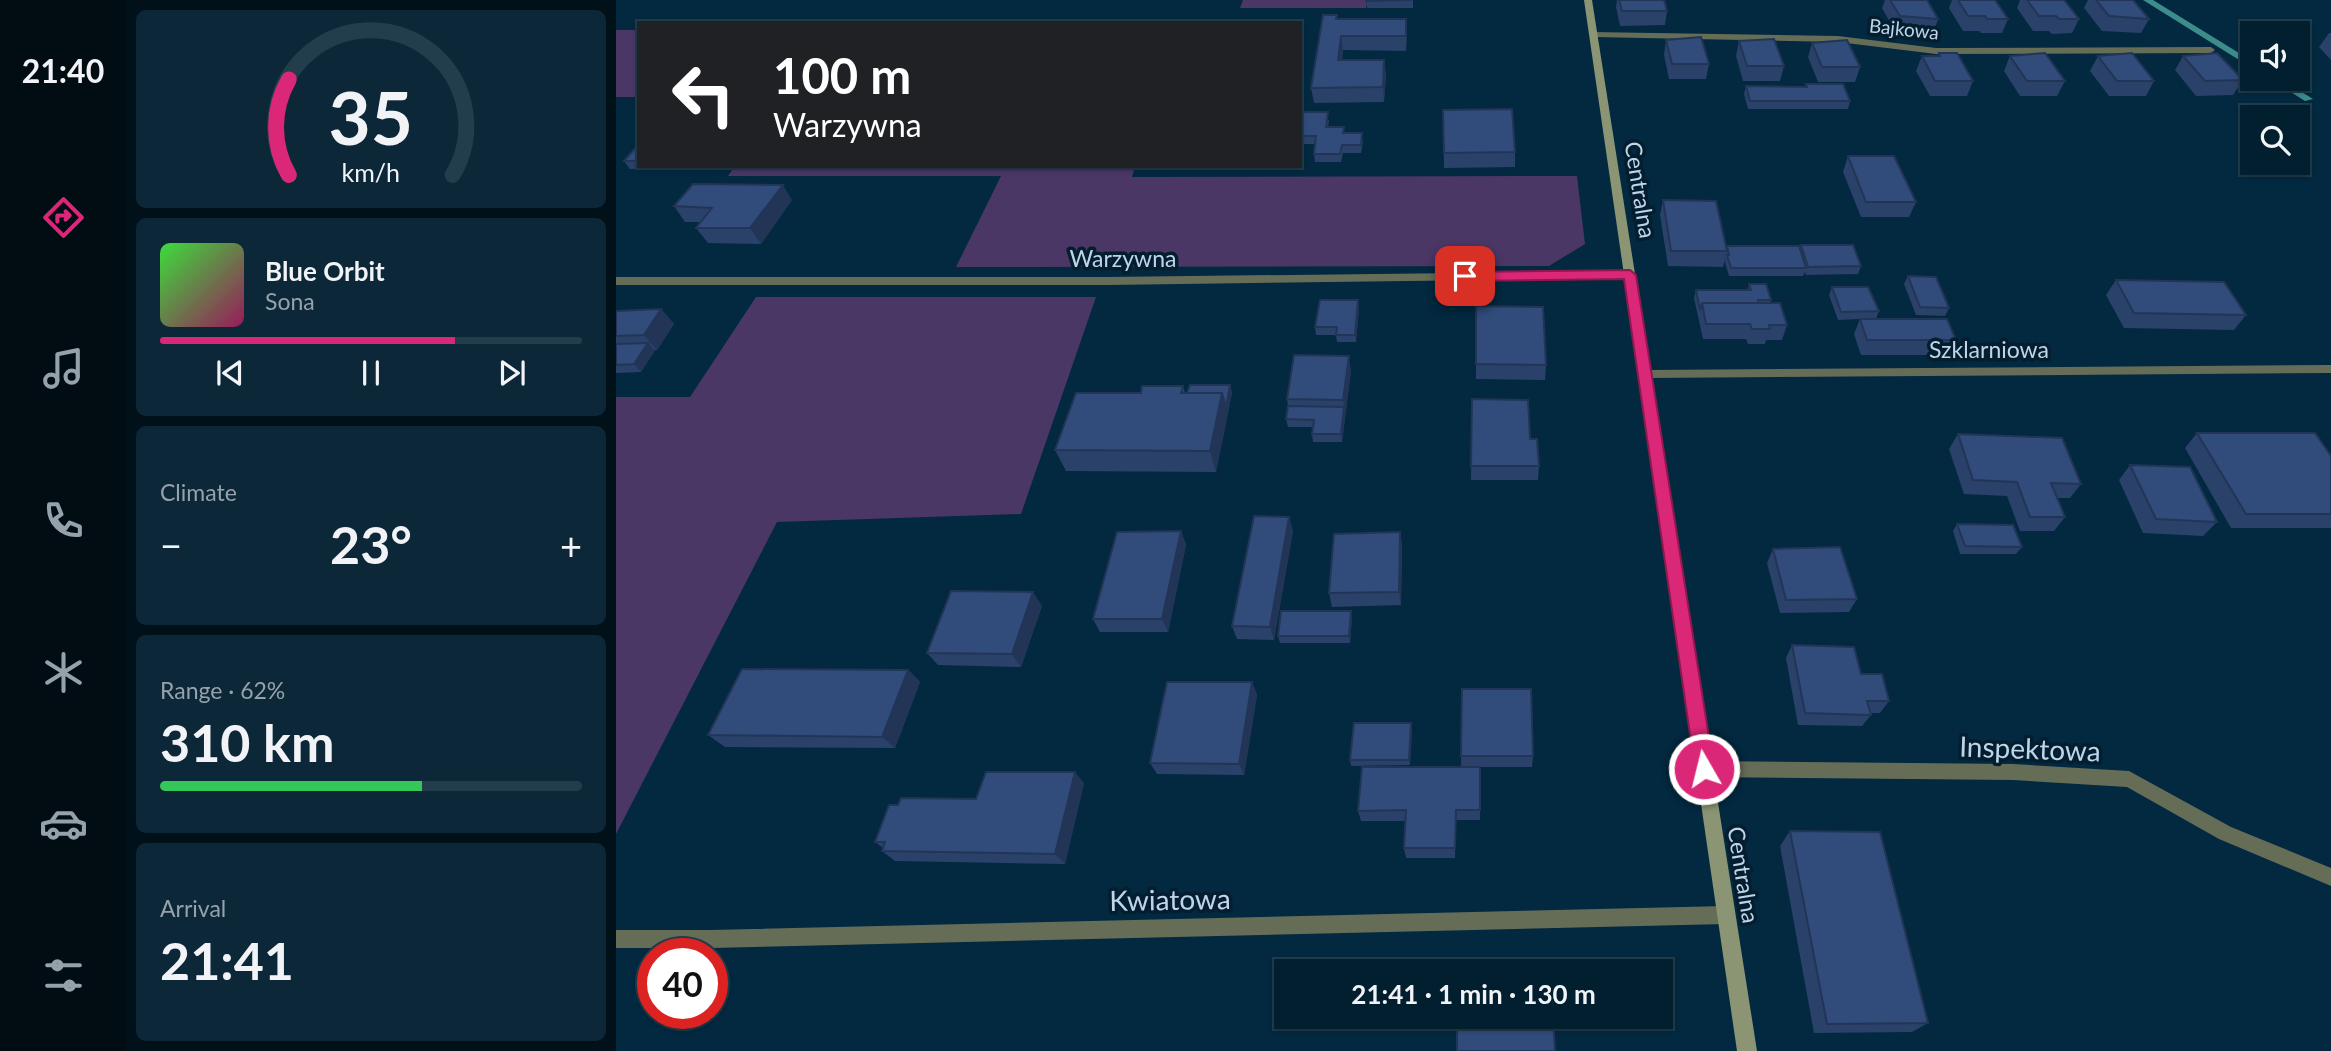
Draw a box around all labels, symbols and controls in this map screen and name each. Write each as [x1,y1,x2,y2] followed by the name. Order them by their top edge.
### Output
[1868,13,1940,44] street label: Bajkowa
[2240,21,2310,175] map controls
[2240,21,2310,91] button: sound
[773,46,911,104] text: 100 m
[658,49,749,140] icon: left
[22,51,104,90] text: 21:40
[329,73,413,161] text: 35
[773,105,922,144] text: Warzywna
[2240,105,2310,175] button: search
[1620,139,1662,240] street label: Centralna
[342,157,400,187] text: km/h
[39,193,88,242] icon: directions
[1070,244,1176,272] street label: Warzywna
[1435,246,1495,306] pin
[265,255,385,287] text: Blue Orbit
[1446,257,1484,295] icon: arrive
[265,287,315,315] text: Sona
[1929,335,2049,363] street label: Szklarniowa
[39,344,88,393] icon: music
[211,354,249,392] icon: previous
[352,354,390,392] icon: pause
[493,354,531,392] icon: next
[160,478,237,506] text: Climate
[39,496,88,545] icon: phone
[330,513,412,575] text: 23°
[160,522,182,568] text: −
[560,522,582,568] text: +
[39,648,88,697] icon: climate
[160,676,285,704] text: Range · 62%
[160,711,334,773] text: 310 km
[1959,729,2101,767] street label: Inspektowa
[1667,732,1741,806] position arrow
[39,799,88,848] icon: car
[1723,824,1765,925] street label: Centralna
[1109,881,1231,917] street label: Kwiatowa
[160,894,226,922] text: Arrival
[160,929,294,991] text: 21:41
[637,938,728,1029] speed limit sign: 40
[39,951,88,1000] icon: filters
[1351,978,1596,1010] text: 21:41 · 1 min · 130 m

